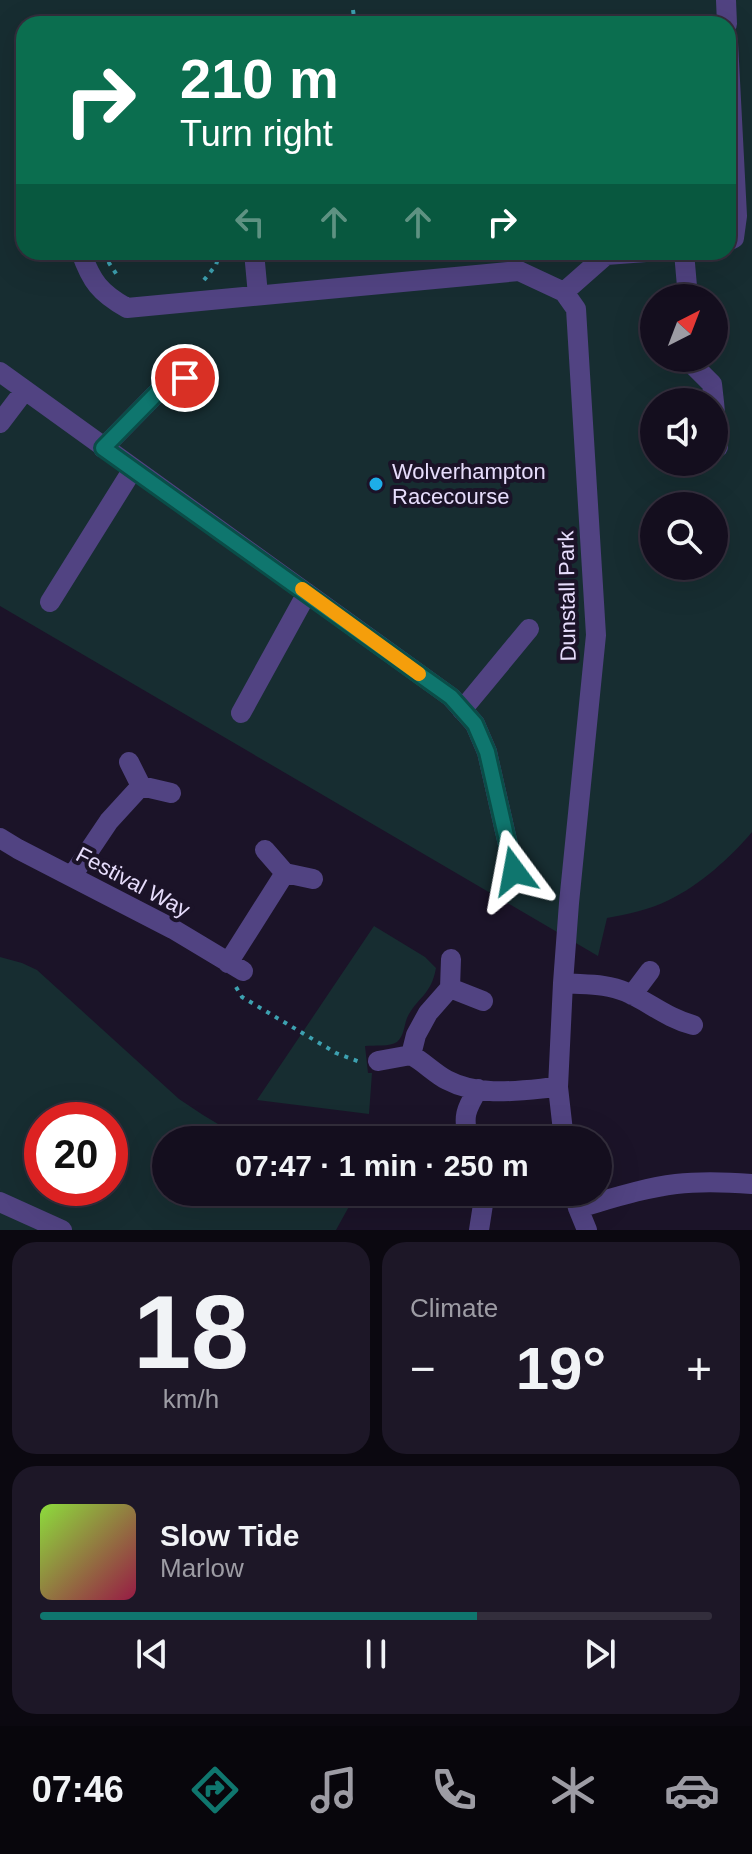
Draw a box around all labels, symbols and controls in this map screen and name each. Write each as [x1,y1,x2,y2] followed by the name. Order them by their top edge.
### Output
[180,47,339,110] text: 210 m
[48,48,152,152] icon: right
[180,113,333,154] text: Turn right
[228,200,272,244] icon: left
[312,200,356,244] icon: ahead
[396,200,440,244] icon: ahead
[480,200,524,244] icon: right
[640,284,728,372] north arrow
[640,284,728,580] map controls
[151,344,219,412] pin
[163,356,207,400] icon: arrive
[640,388,728,476] button: sound
[392,459,546,509] place label: Wolverhampton Racecourse
[367,475,385,493] marker: Wolverhampton Racecourse
[640,492,728,580] button: search
[553,529,581,662] street label: Dunstall Park
[472,829,556,913] position arrow
[72,842,194,922] street label: Festival Way
[24,1102,128,1206] speed limit sign: 20
[235,1149,529,1182] text: 07:47 · 1 min · 250 m
[133,1274,249,1390] text: 18
[410,1293,498,1323] text: Climate
[516,1335,606,1402] text: 19°
[410,1344,436,1393] text: −
[686,1344,712,1393] text: +
[163,1384,219,1414] text: km/h
[160,1519,299,1552] text: Slow Tide
[160,1553,244,1583] text: Marlow
[130,1632,174,1676] icon: previous
[354,1632,398,1676] icon: pause
[578,1632,622,1676] icon: next
[187,1762,243,1818] icon: directions
[306,1762,362,1818] icon: music
[426,1762,482,1818] icon: phone
[545,1762,601,1818] icon: climate
[664,1762,720,1818] icon: car
[32,1769,124,1810] text: 07:46

